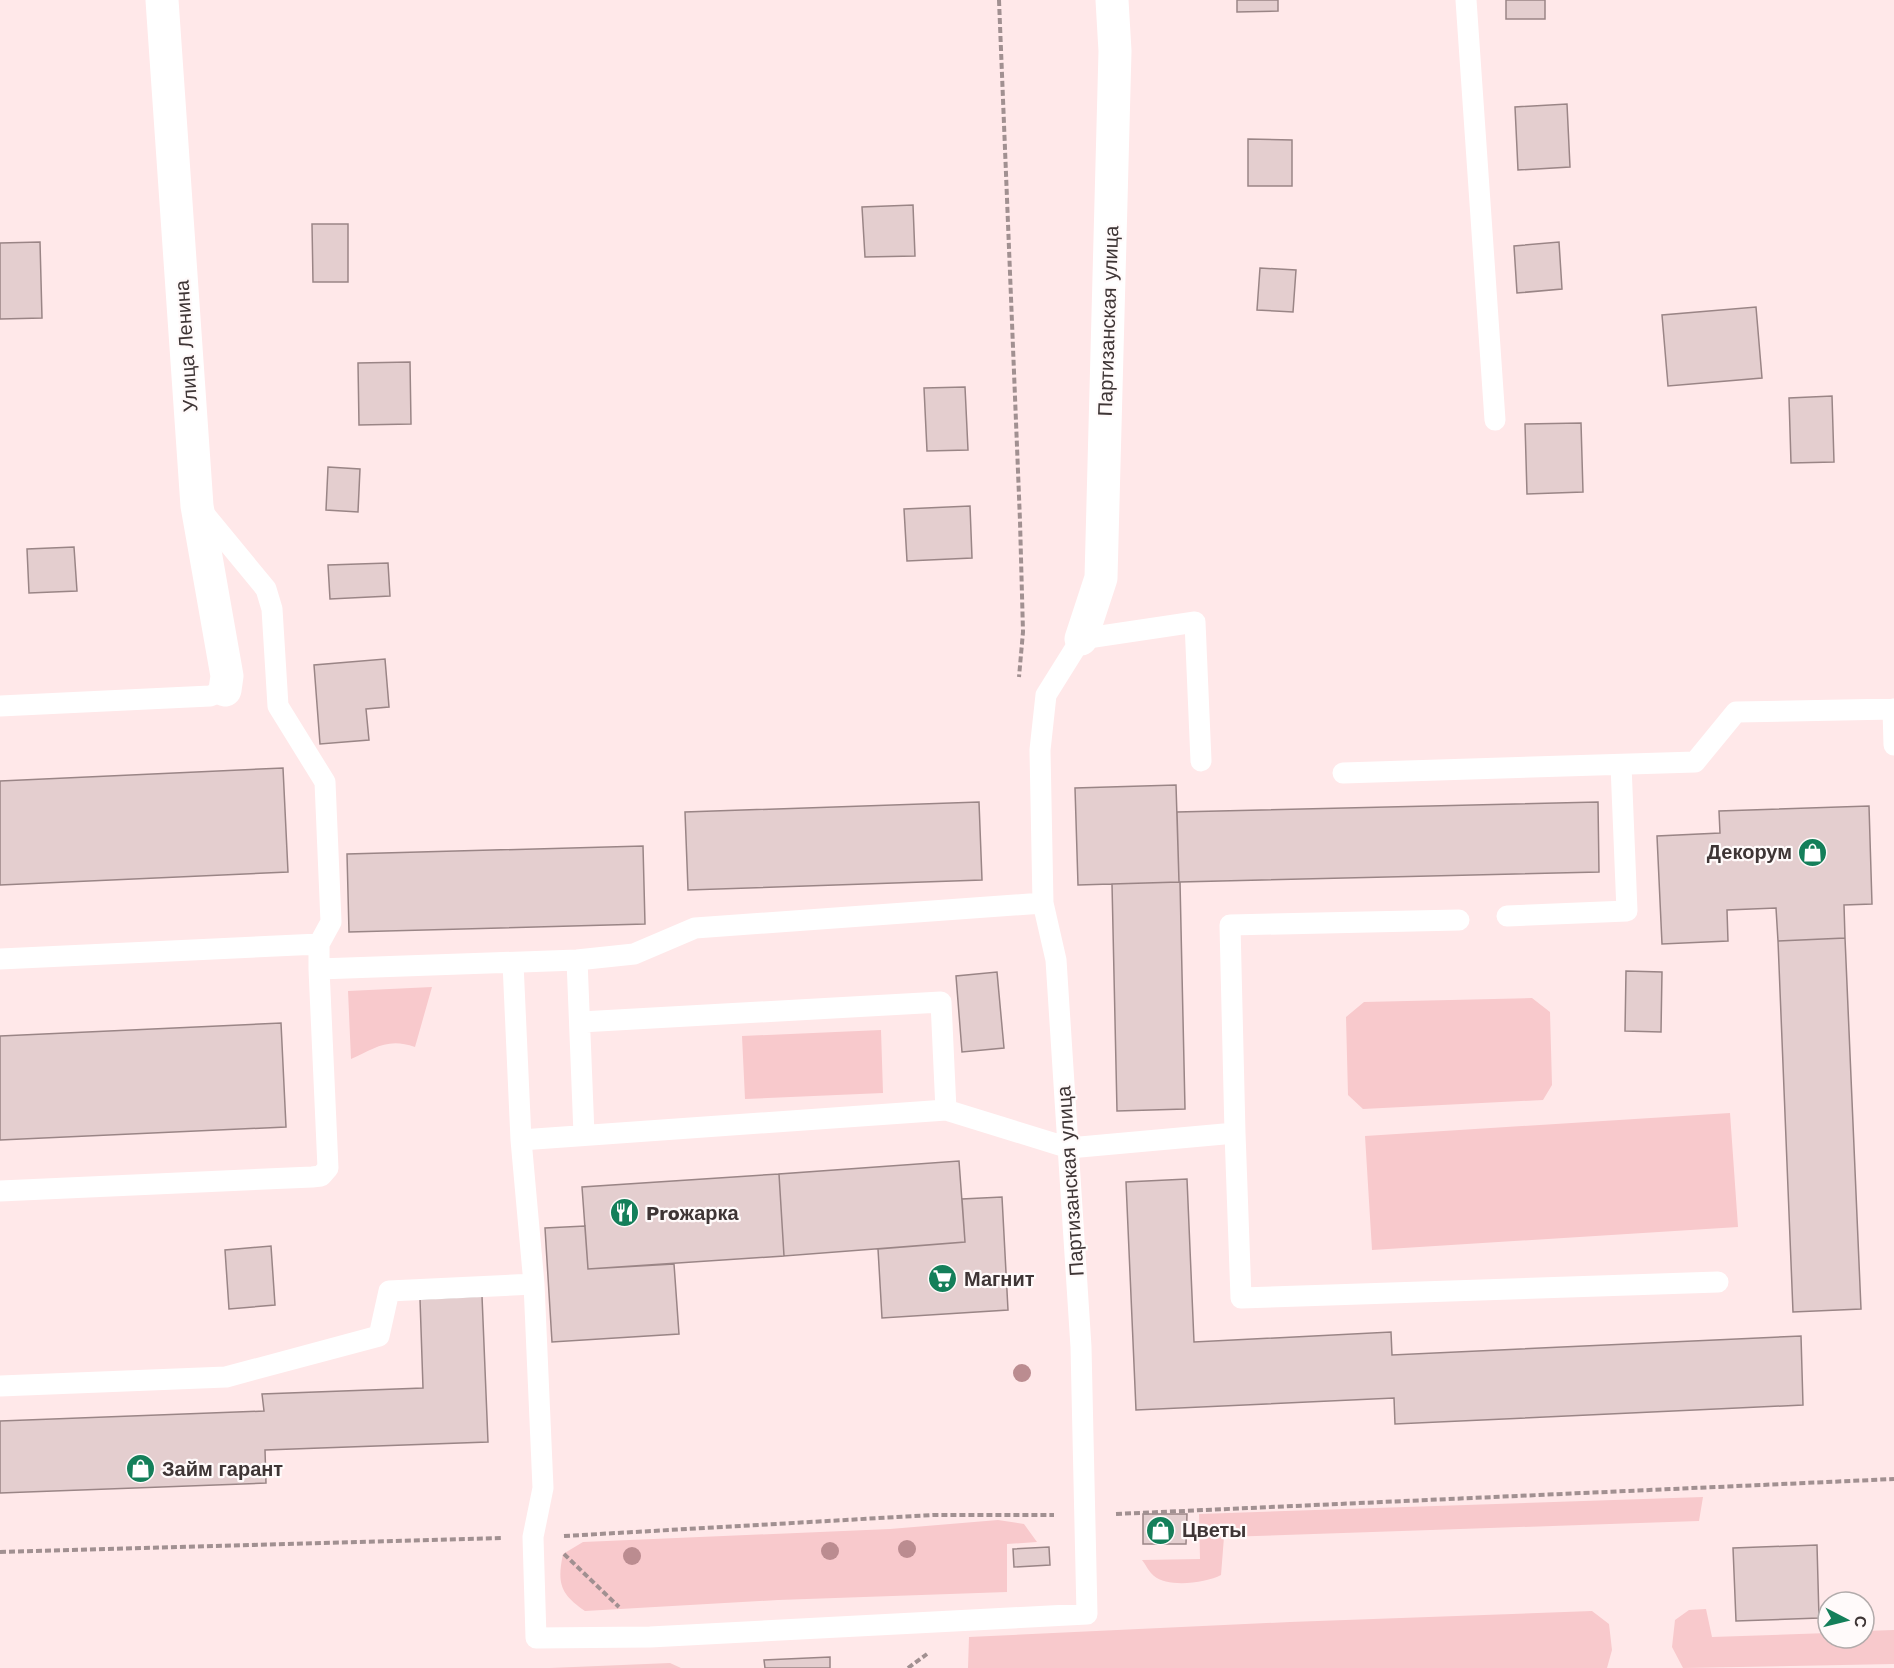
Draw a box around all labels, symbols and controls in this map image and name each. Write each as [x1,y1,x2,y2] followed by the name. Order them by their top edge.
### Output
[1093,224,1123,417] street label: Партизанская улица
[169,278,203,413] street label: Улица Ленина
[1797,836,1829,868] shop icon: Декорум
[1707,840,1792,864] place label: Декорум
[1051,1084,1089,1277] street label: Партизанская улица
[609,1197,641,1229] restaurant icon: Proжарка
[646,1201,740,1225] place label: Proжарка
[927,1263,959,1295] supermarket icon: Магнит
[964,1267,1035,1291] place label: Магнит
[125,1453,157,1485] shop icon: Займ гарант
[162,1457,283,1481] place label: Займ гарант
[1145,1514,1177,1546] shop icon: Цветы
[1182,1518,1246,1542] place label: Цветы
[1816,1590,1876,1650] north arrow
[1850,1615,1871,1629] text: С

